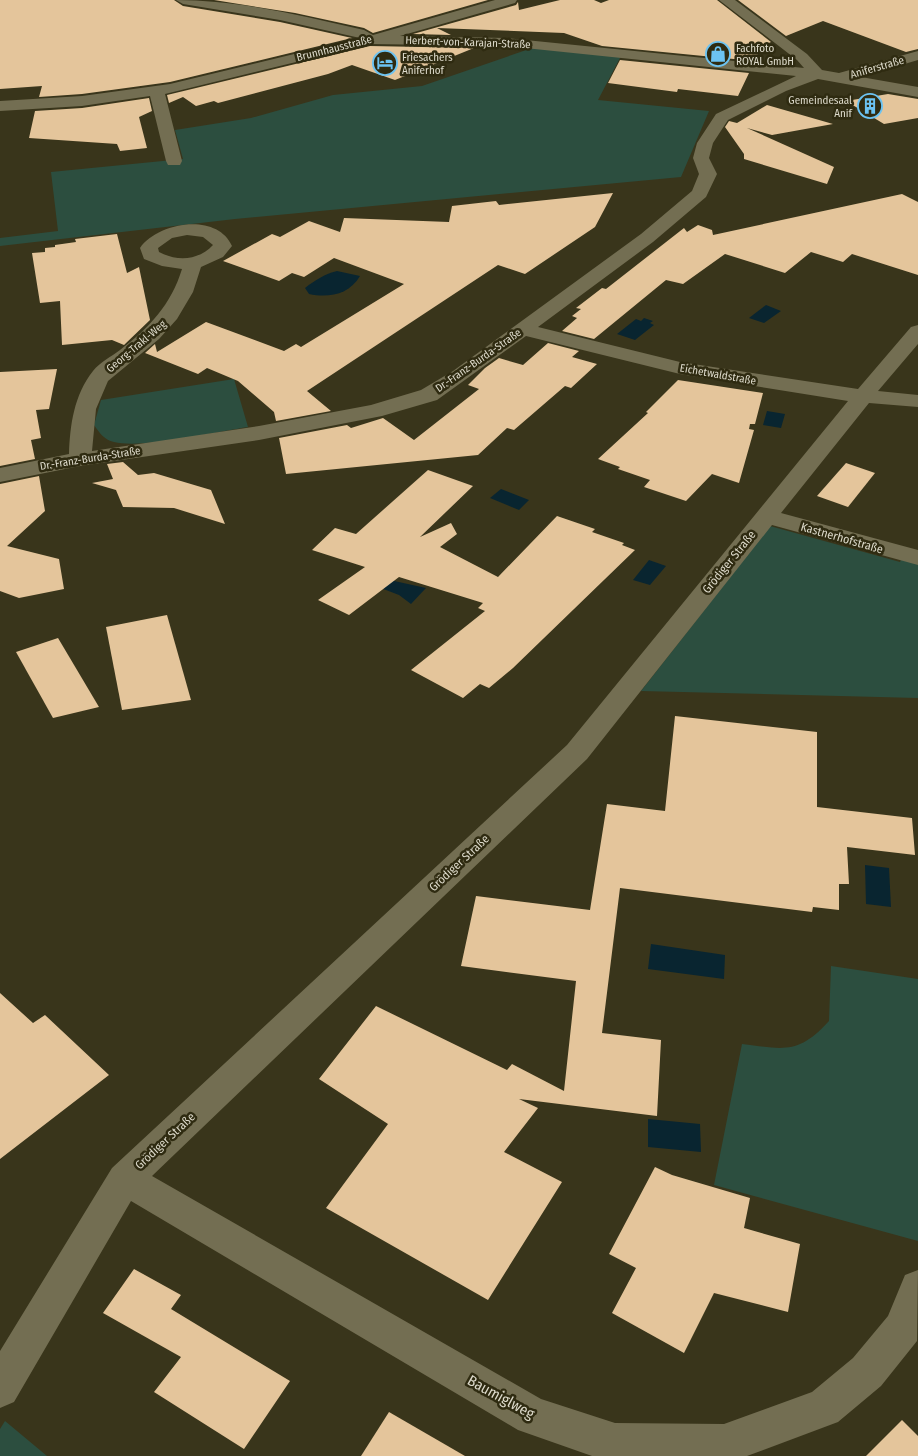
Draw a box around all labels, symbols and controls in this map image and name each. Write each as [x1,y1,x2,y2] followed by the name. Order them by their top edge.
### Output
[295,33,373,64] street label: Brunnhausstraße
[405,34,531,51] street label: Herbert-von-Karajan-Straße
[705,41,731,67] shop icon: Fachfoto ROYAL GmbH
[736,42,794,68] place label: Fachfoto ROYAL GmbH
[372,50,398,76] hotel icon: Friesachers Aniferhof
[402,51,453,77] place label: Friesachers Aniferhof
[849,54,905,81] street label: Aniferstraße
[857,93,883,119] building icon: Gemeindesaal Anif
[788,94,853,120] place label: Gemeindesaal Anif
[104,317,170,375] street label: Georg-Trakl-Weg
[433,326,524,395] street label: Dr.-Franz-Burda-Straße
[679,361,757,388] street label: Eichetwaldstraße
[39,444,141,473] street label: Dr.-Franz-Burda-Straße
[799,520,885,556] street label: Kastnerhofstraße
[699,528,759,596] street label: Grödiger Straße
[426,832,492,894] street label: Grödiger Straße
[132,1110,198,1172] street label: Grödiger Straße
[464,1371,538,1423] street label: Baumiglweg

